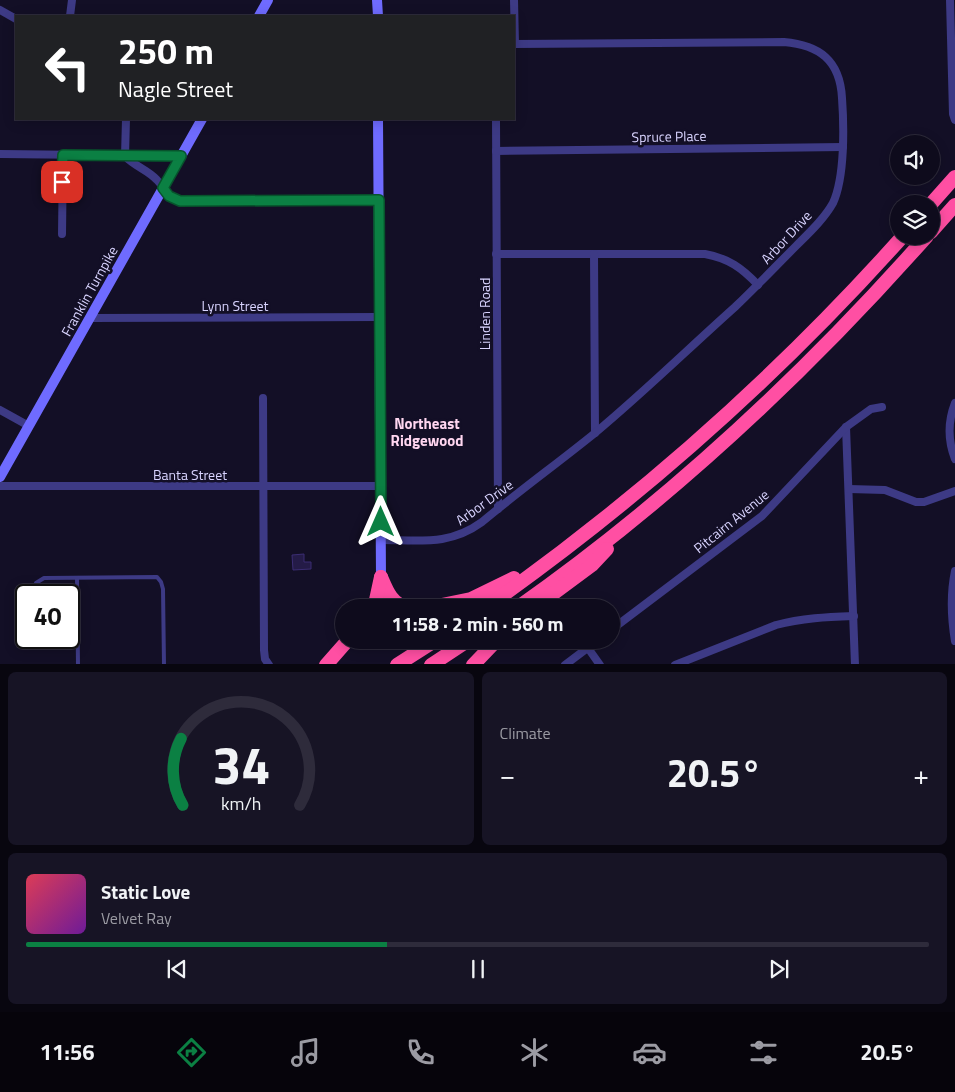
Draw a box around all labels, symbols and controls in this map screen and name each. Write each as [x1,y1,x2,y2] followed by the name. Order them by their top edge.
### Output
[118,24,214,78] text: 250 m
[35,35,100,100] icon: left
[118,72,233,106] text: Nagle Street
[631,125,707,147] street label: Spruce Place
[890,135,940,245] map controls
[890,135,940,185] button: sound
[41,161,83,203] pin
[48,168,76,196] icon: arrive
[890,195,940,245] button: layers
[756,206,816,268] street label: Arbor Drive
[56,242,122,340] street label: Franklin Turnpike
[474,278,495,350] street label: Linden Road
[201,295,269,316] street label: Lynn Street
[391,412,463,452] district label: Northeast Ridgewood
[153,464,227,485] street label: Banta Street
[451,474,517,530] street label: Arbor Drive
[689,484,773,558] street label: Pitcairn Avenue
[354,495,406,547] position arrow
[15,584,80,649] speed limit sign: 40
[391,609,564,638] text: 11:58 · 2 min · 560 m
[500,721,551,745] text: Climate
[212,725,270,804] text: 34
[667,744,762,802] text: 20.5°
[500,753,515,796] text: −
[913,753,929,796] text: +
[221,790,261,817] text: km/h
[101,877,190,906] text: Static Love
[101,906,172,930] text: Velvet Ray
[163,955,191,983] icon: previous
[464,955,492,983] icon: pause
[765,955,793,983] icon: next
[40,1035,95,1069] text: 11:56
[174,1035,209,1070] icon: directions
[288,1035,323,1070] icon: music
[403,1035,438,1070] icon: phone
[517,1035,552,1070] icon: climate
[632,1035,667,1070] icon: car
[746,1035,781,1070] icon: filters
[860,1035,915,1069] text: 20.5°

